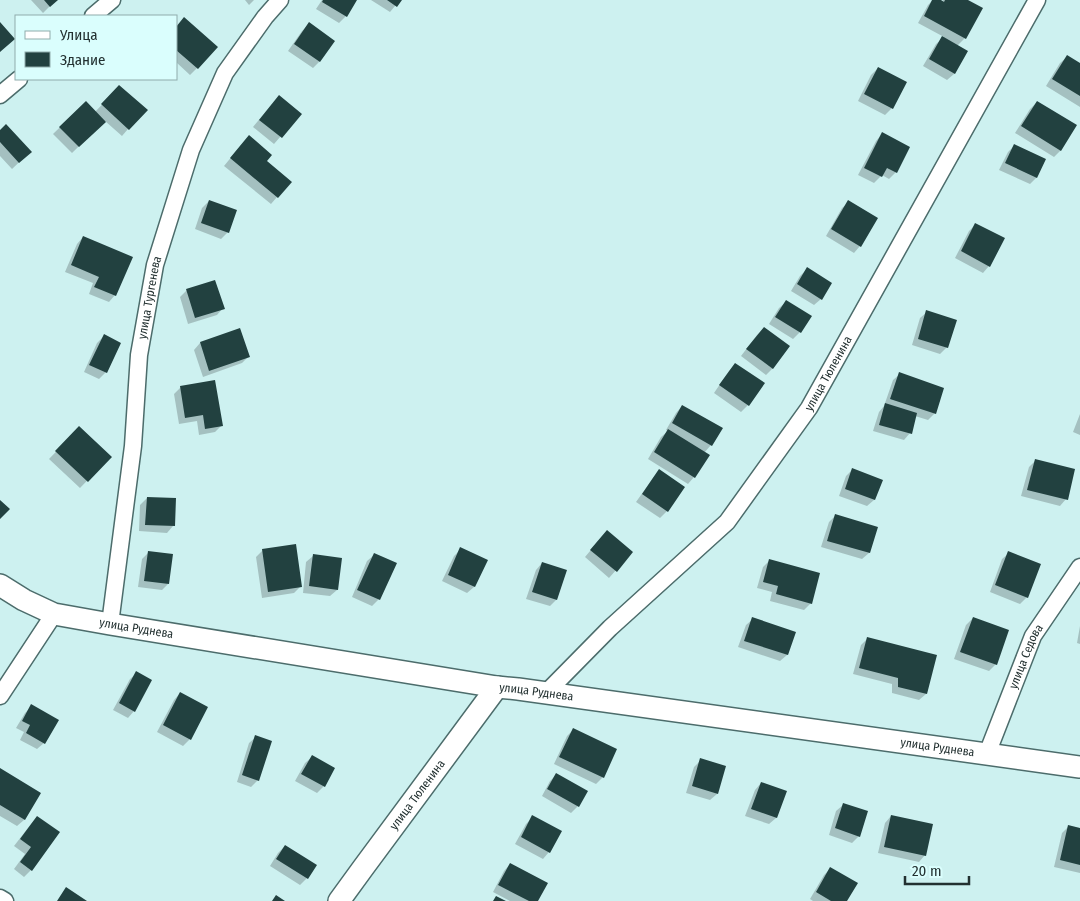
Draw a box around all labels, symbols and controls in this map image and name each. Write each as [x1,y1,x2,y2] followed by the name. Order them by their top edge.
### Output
[15,15,178,80] legend
[59,26,98,44] text: Улица
[60,51,106,69] text: Здание
[135,254,164,340] street label: улица Тургенева
[802,333,855,414] street label: улица Тюленина
[98,615,174,641] street label: улица Руднева
[1006,621,1046,691] street label: улица Седова
[499,680,574,704] street label: улица Руднева
[900,735,976,759] street label: улица Руднева
[387,757,448,833] street label: улица Тюленина
[905,854,969,886] scale bar
[912,862,942,880] text: 20 m

